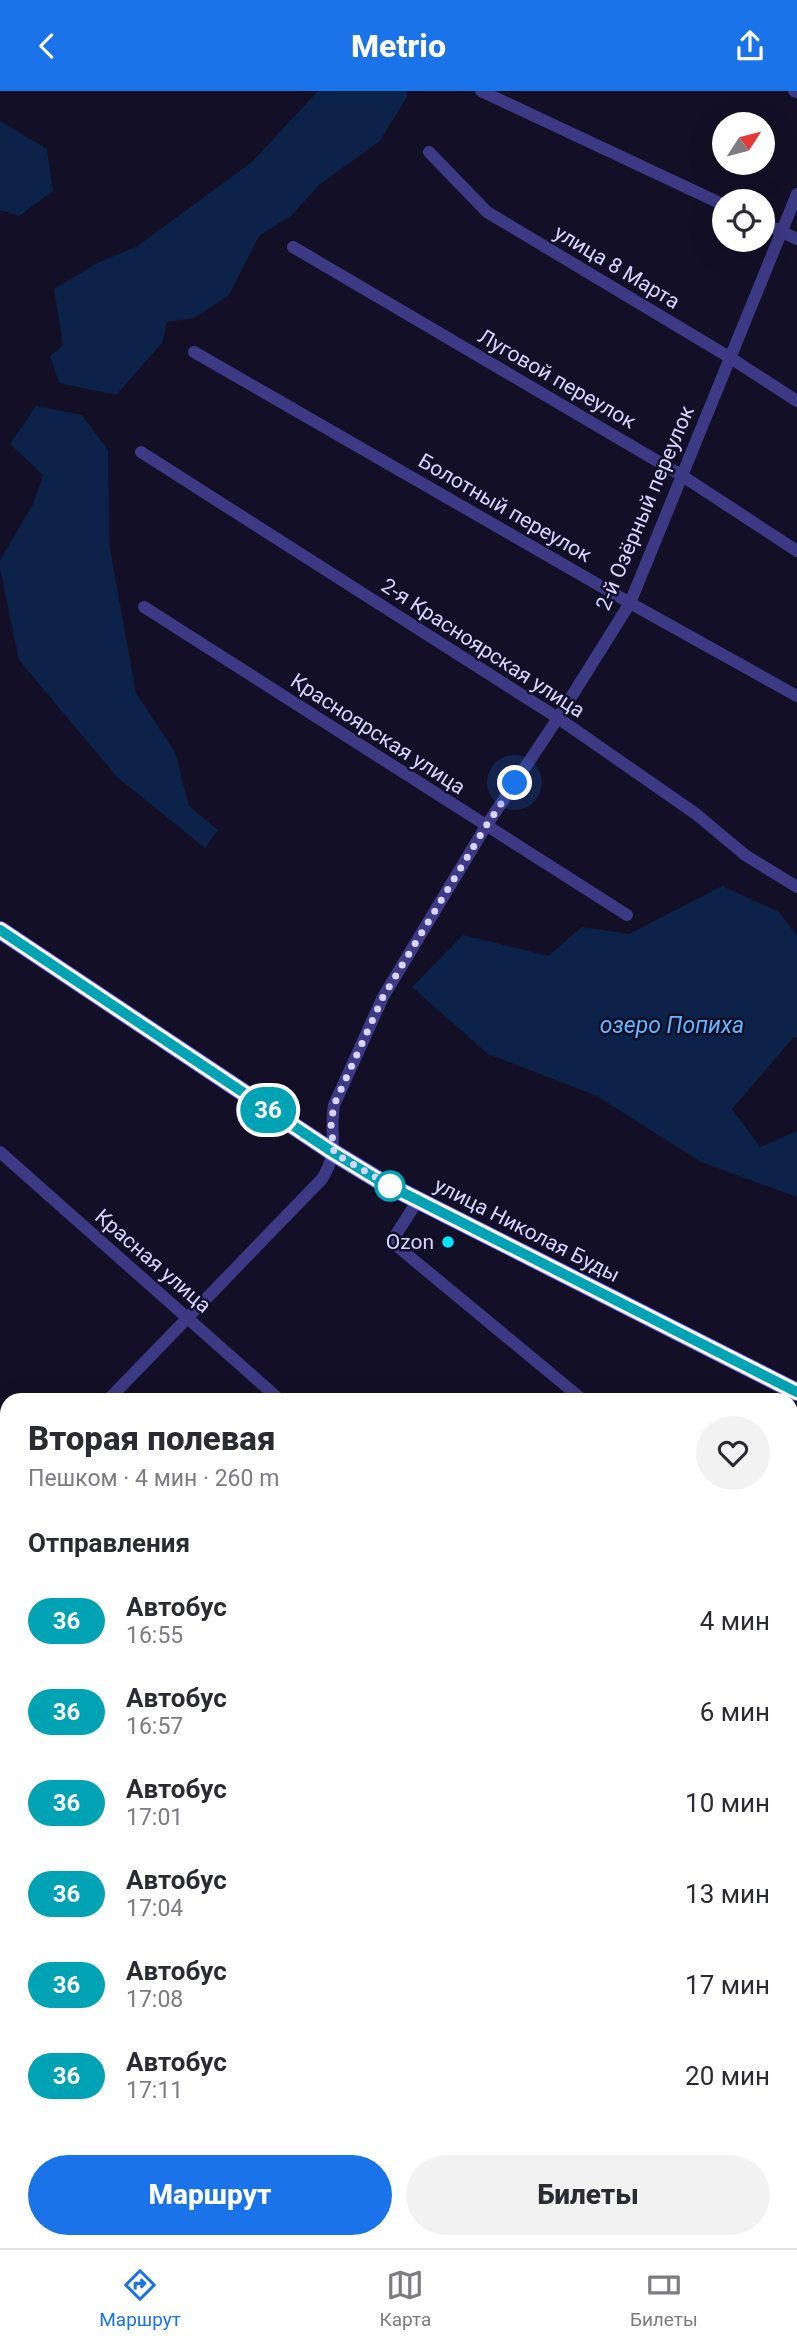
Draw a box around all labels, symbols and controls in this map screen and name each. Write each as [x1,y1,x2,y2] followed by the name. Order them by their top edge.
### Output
[28,27,66,65] icon: back
[351,27,446,65] text: Metrio
[731,27,769,65] icon: share
[712,112,775,175] north arrow
[712,112,775,252] map controls
[712,189,775,252] button: locate
[550,220,684,314] street label: улица 8 Марта
[474,324,641,434] street label: Луговой переулок
[591,402,699,614] street label: 2-й Озёрный переулок
[414,449,596,568] street label: Болотный переулок
[377,573,589,723] street label: 2-я Красноярская улица
[286,669,470,799] street label: Красноярская улица
[497,765,532,800] your location
[600,1012,744,1039] water label: озеро Попиха
[236,1087,300,1133] line badge: 36
[254,1096,282,1124] text: 36
[375,1171,405,1201] unlabelled marker
[430,1173,624,1287] street label: улица Николая Буды
[90,1204,216,1318] street label: Красная улица
[386,1230,434,1254] place label: Ozon
[440,1234,456,1250] marker: Ozon
[696,1416,770,1490] button: heart
[28,1419,275,1458] text: Вторая полевая
[28,1465,279,1492] text: Пешком · 4 мин · 260 m
[28,1528,190,1558] text: Отправления
[126,1592,227,1622] text: Автобус
[700,1606,770,1636] text: 4 мин
[53,1607,80,1635] text: 36
[126,1622,183,1649] text: 16:55
[126,1683,227,1713] text: Автобус
[700,1697,770,1727] text: 6 мин
[53,1698,80,1726] text: 36
[126,1713,183,1740] text: 16:57
[126,1774,227,1804] text: Автобус
[685,1788,770,1818] text: 10 мин
[53,1789,80,1817] text: 36
[126,1804,183,1831] text: 17:01
[126,1865,227,1895] text: Автобус
[685,1879,770,1909] text: 13 мин
[53,1880,80,1908] text: 36
[126,1895,183,1922] text: 17:04
[126,1956,227,1986] text: Автобус
[685,1970,770,2000] text: 17 мин
[53,1971,80,1999] text: 36
[126,1986,183,2013] text: 17:08
[126,2047,227,2077] text: Автобус
[685,2061,770,2091] text: 20 мин
[53,2062,80,2090] text: 36
[126,2077,183,2104] text: 17:11
[28,2155,392,2235] button: Маршрут
[406,2155,770,2235] button: Билеты
[99,2266,181,2331] tab: Маршрут
[380,2266,431,2331] tab: Карта
[630,2266,698,2331] tab: Билеты

